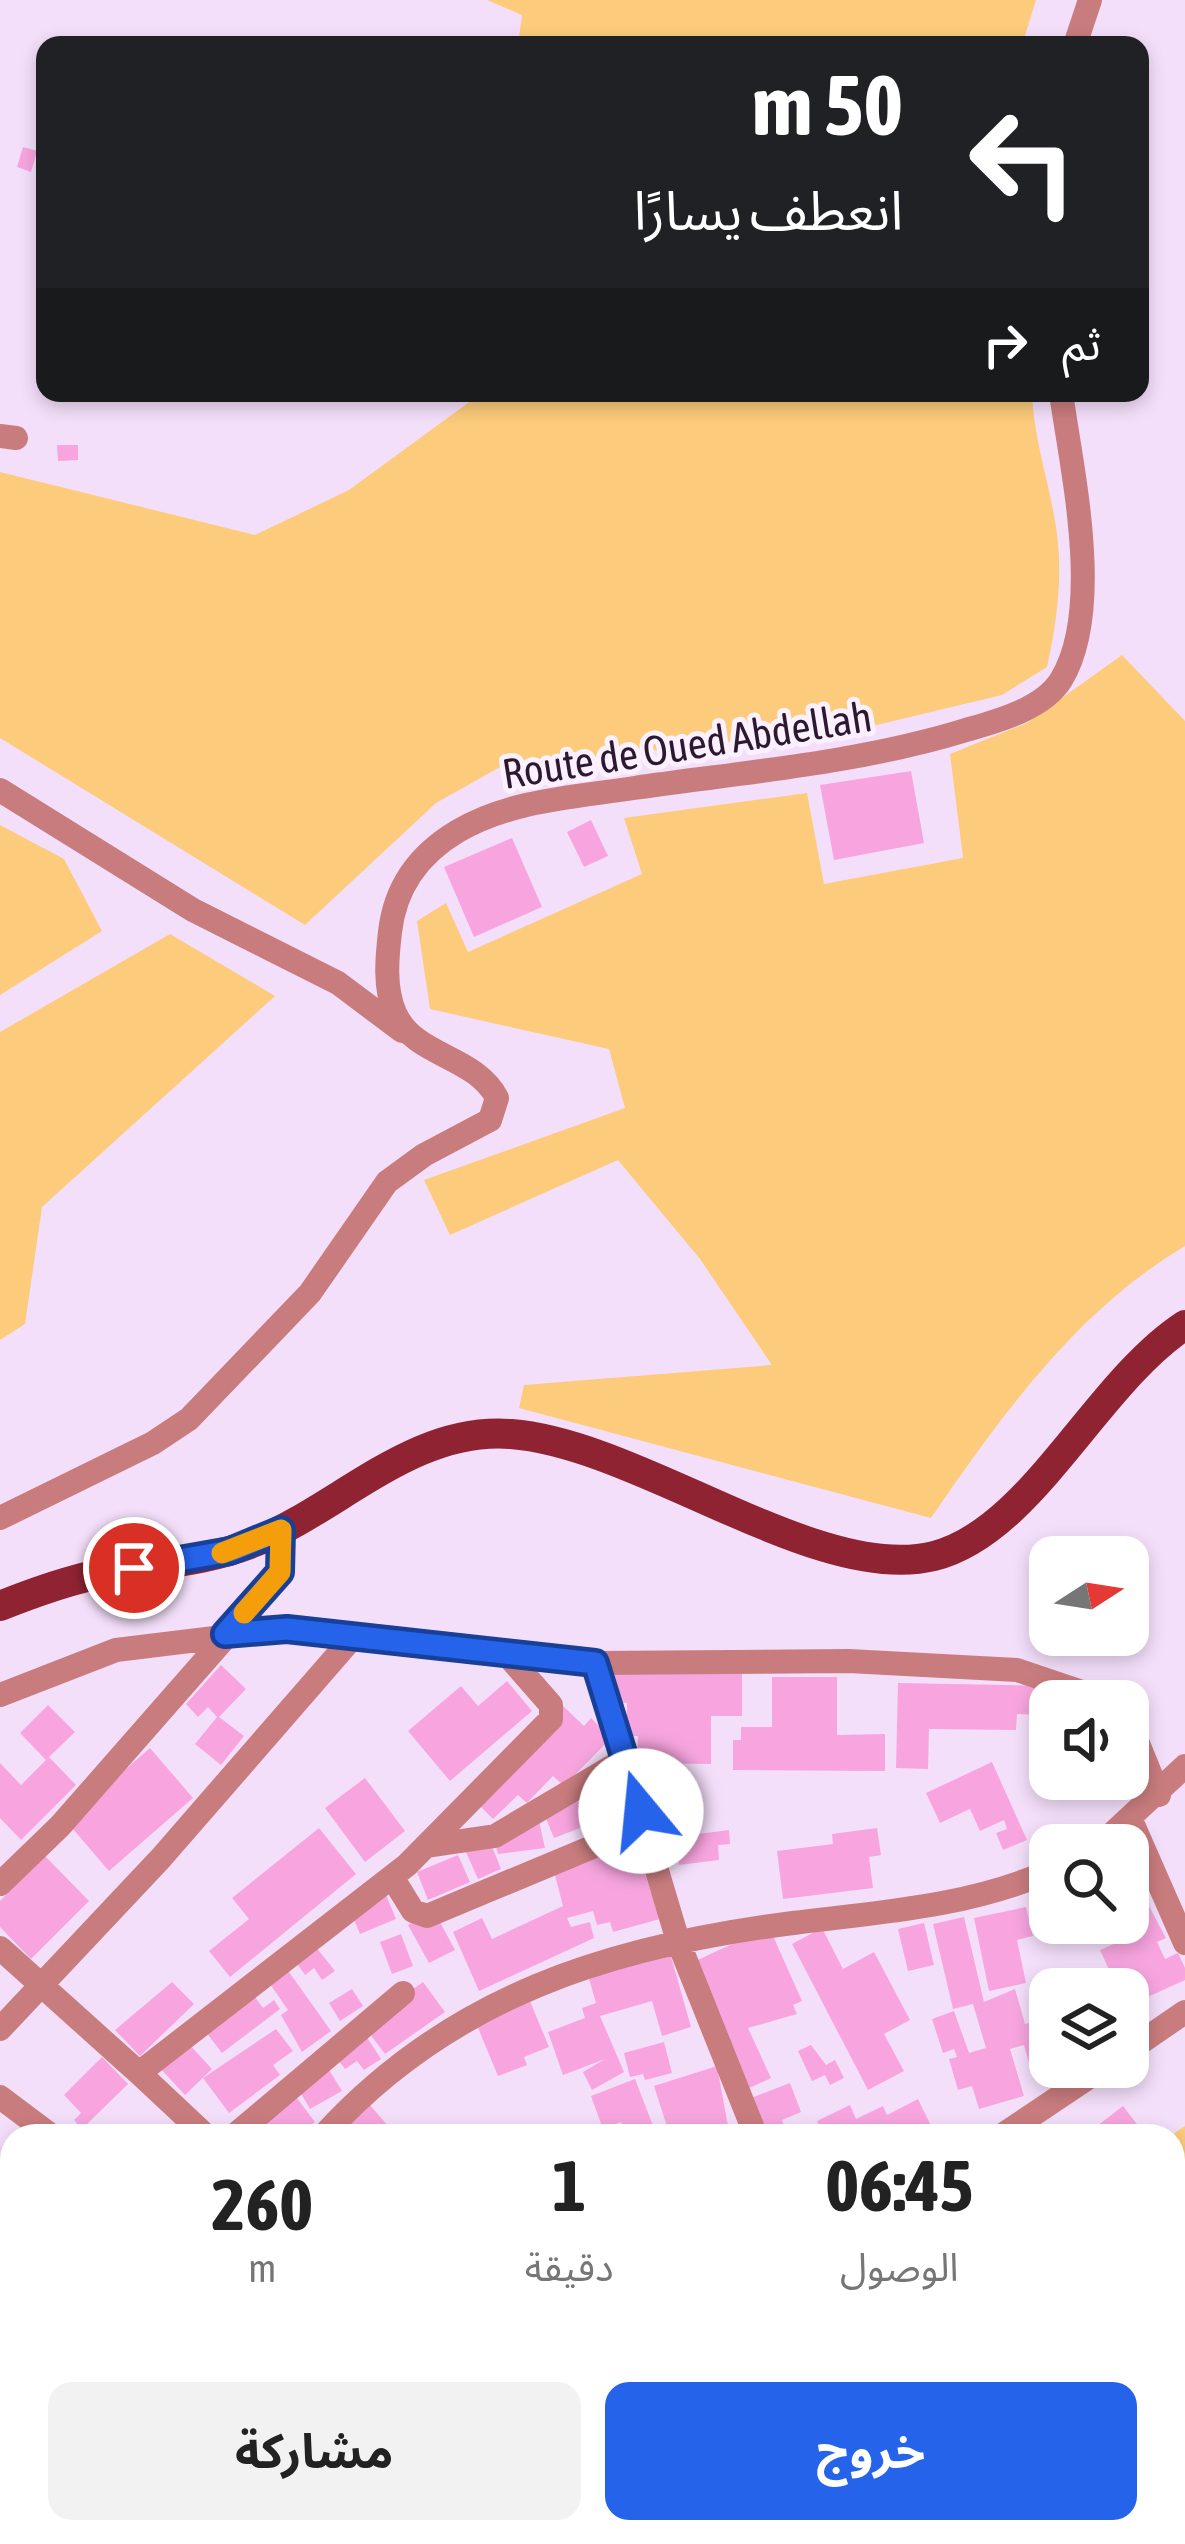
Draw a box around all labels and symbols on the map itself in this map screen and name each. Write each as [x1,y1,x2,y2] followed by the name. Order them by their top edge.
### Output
[499,692,875,798] street label: Route de Oued Abdellah
[83,1517,185,1619] pin
[1029,1536,1149,1656] north arrow
[578,1748,704,1874] position arrow

